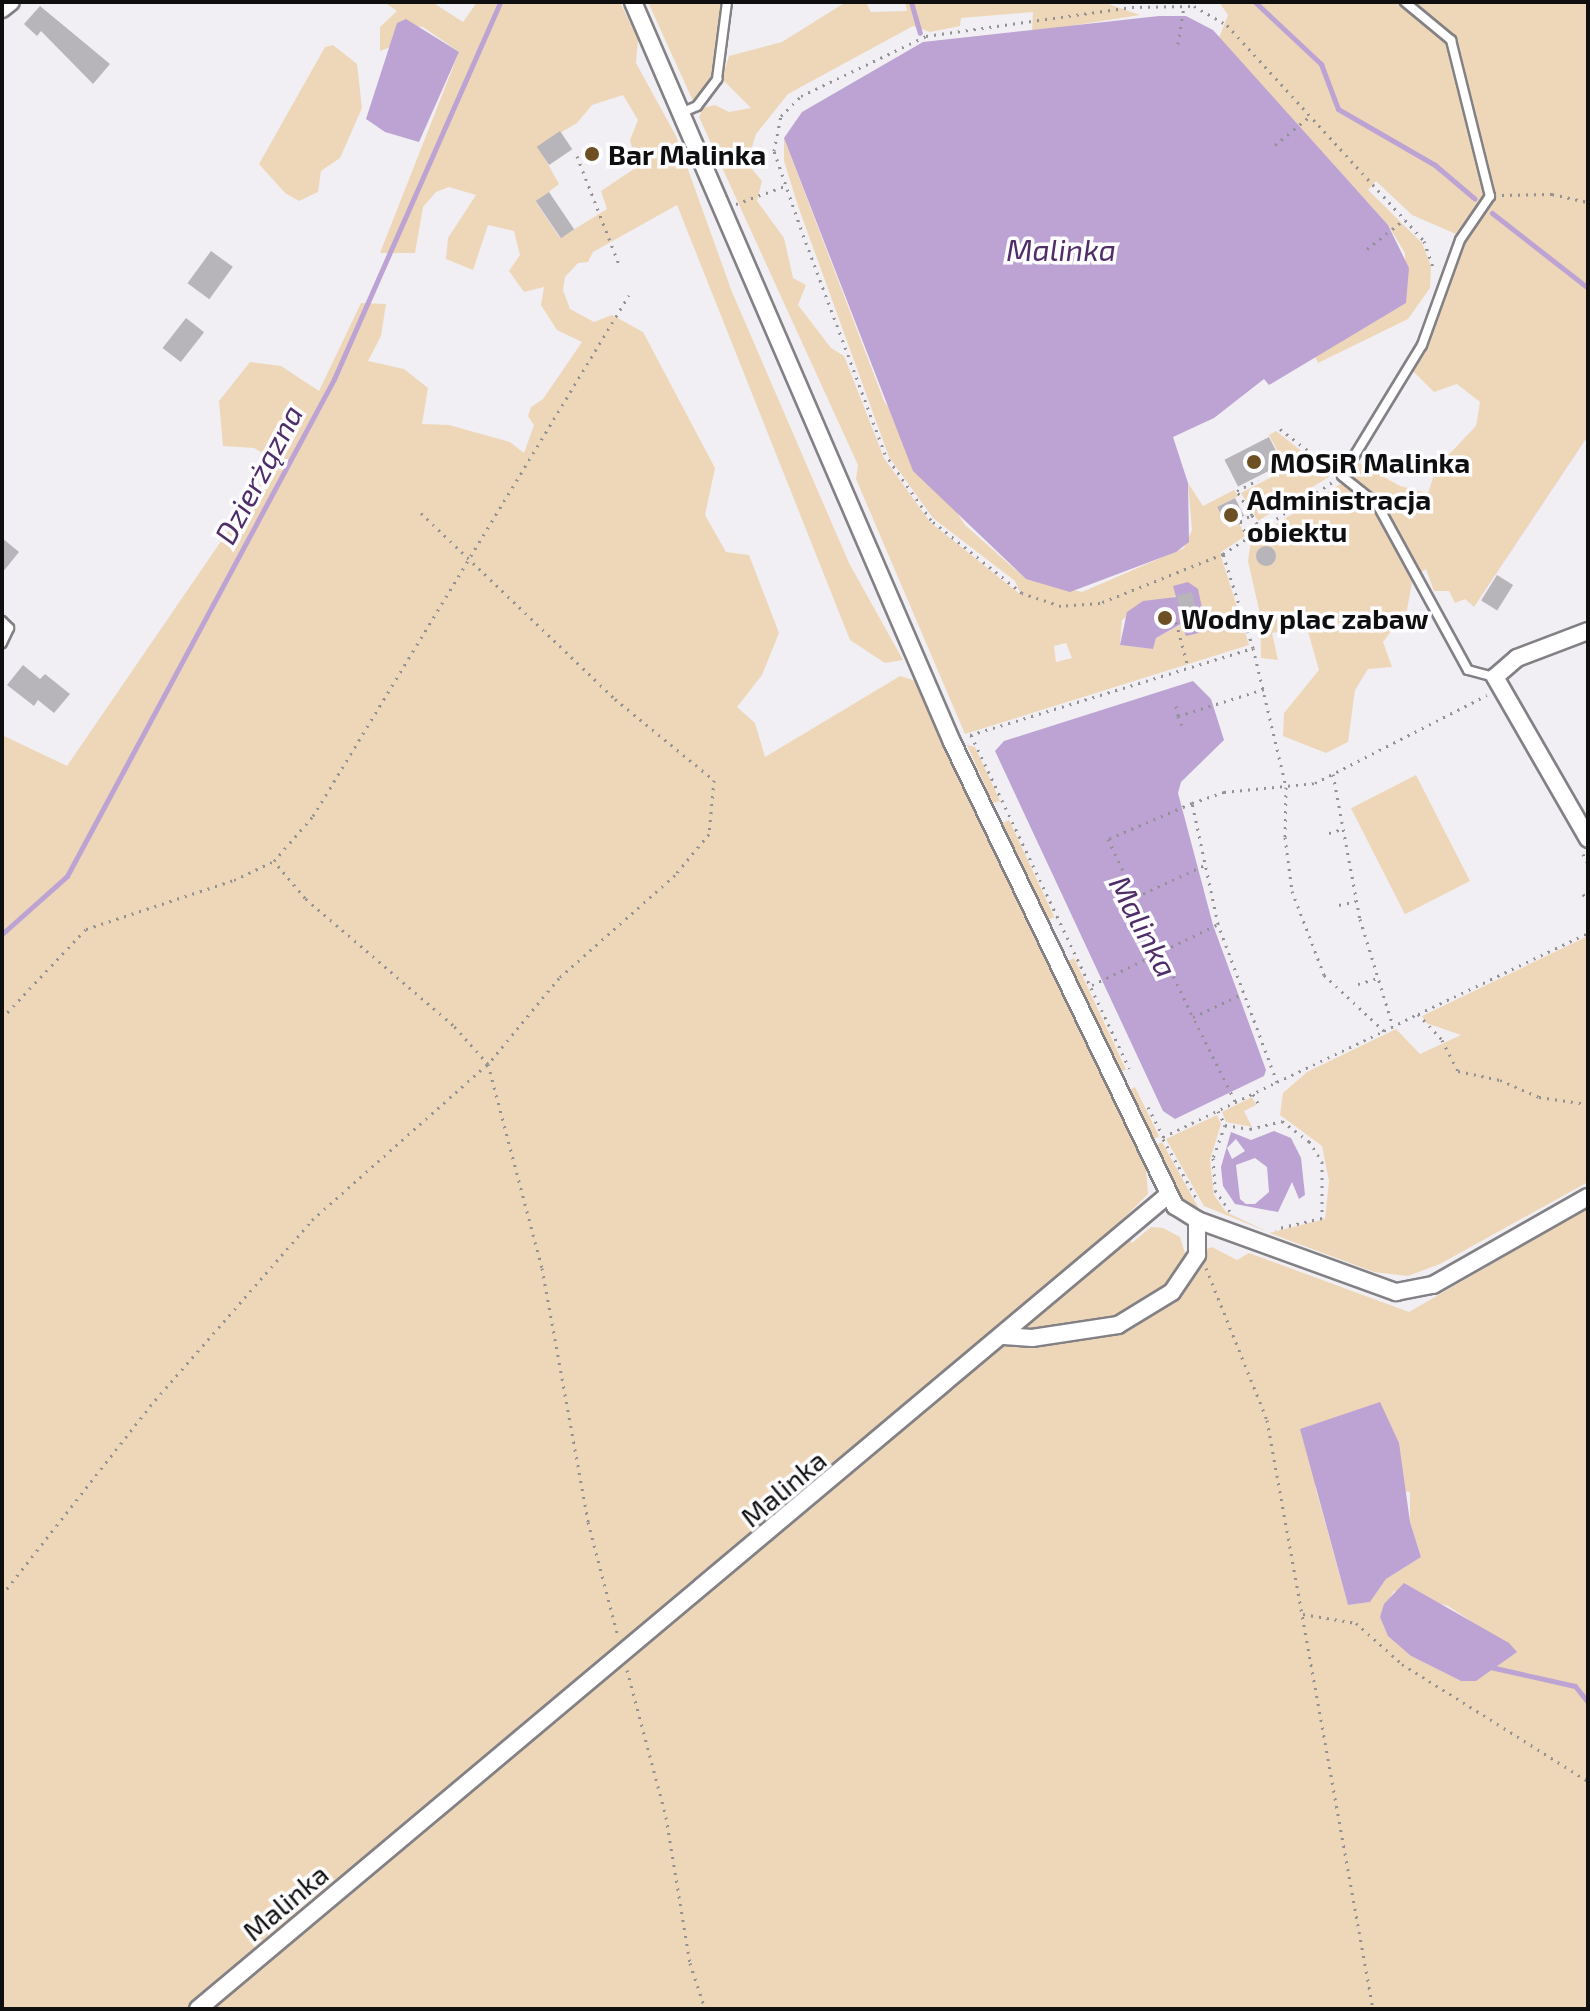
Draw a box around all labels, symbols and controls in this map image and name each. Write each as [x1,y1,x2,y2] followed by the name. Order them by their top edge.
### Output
[608,137,767,171] place label: Bar Malinka
[583,145,601,163] marker: Bar Malinka
[1006,231,1116,267] water label: Malinka
[206,398,310,550] water label: Dzierżązna
[1270,445,1470,479] place label: MOSiR Malinka
[1245,453,1263,471] marker: MOSiR Malinka
[1247,482,1431,548] place label: Administracja obiektu
[1222,506,1240,524] marker: Administracja obiektu
[1181,601,1429,635] place label: Wodny plac zabaw
[1156,609,1174,627] marker: Wodny plac zabaw
[1102,869,1186,983] water label: Malinka
[733,1443,833,1533] street label: Malinka
[235,1857,335,1947] street label: Malinka

